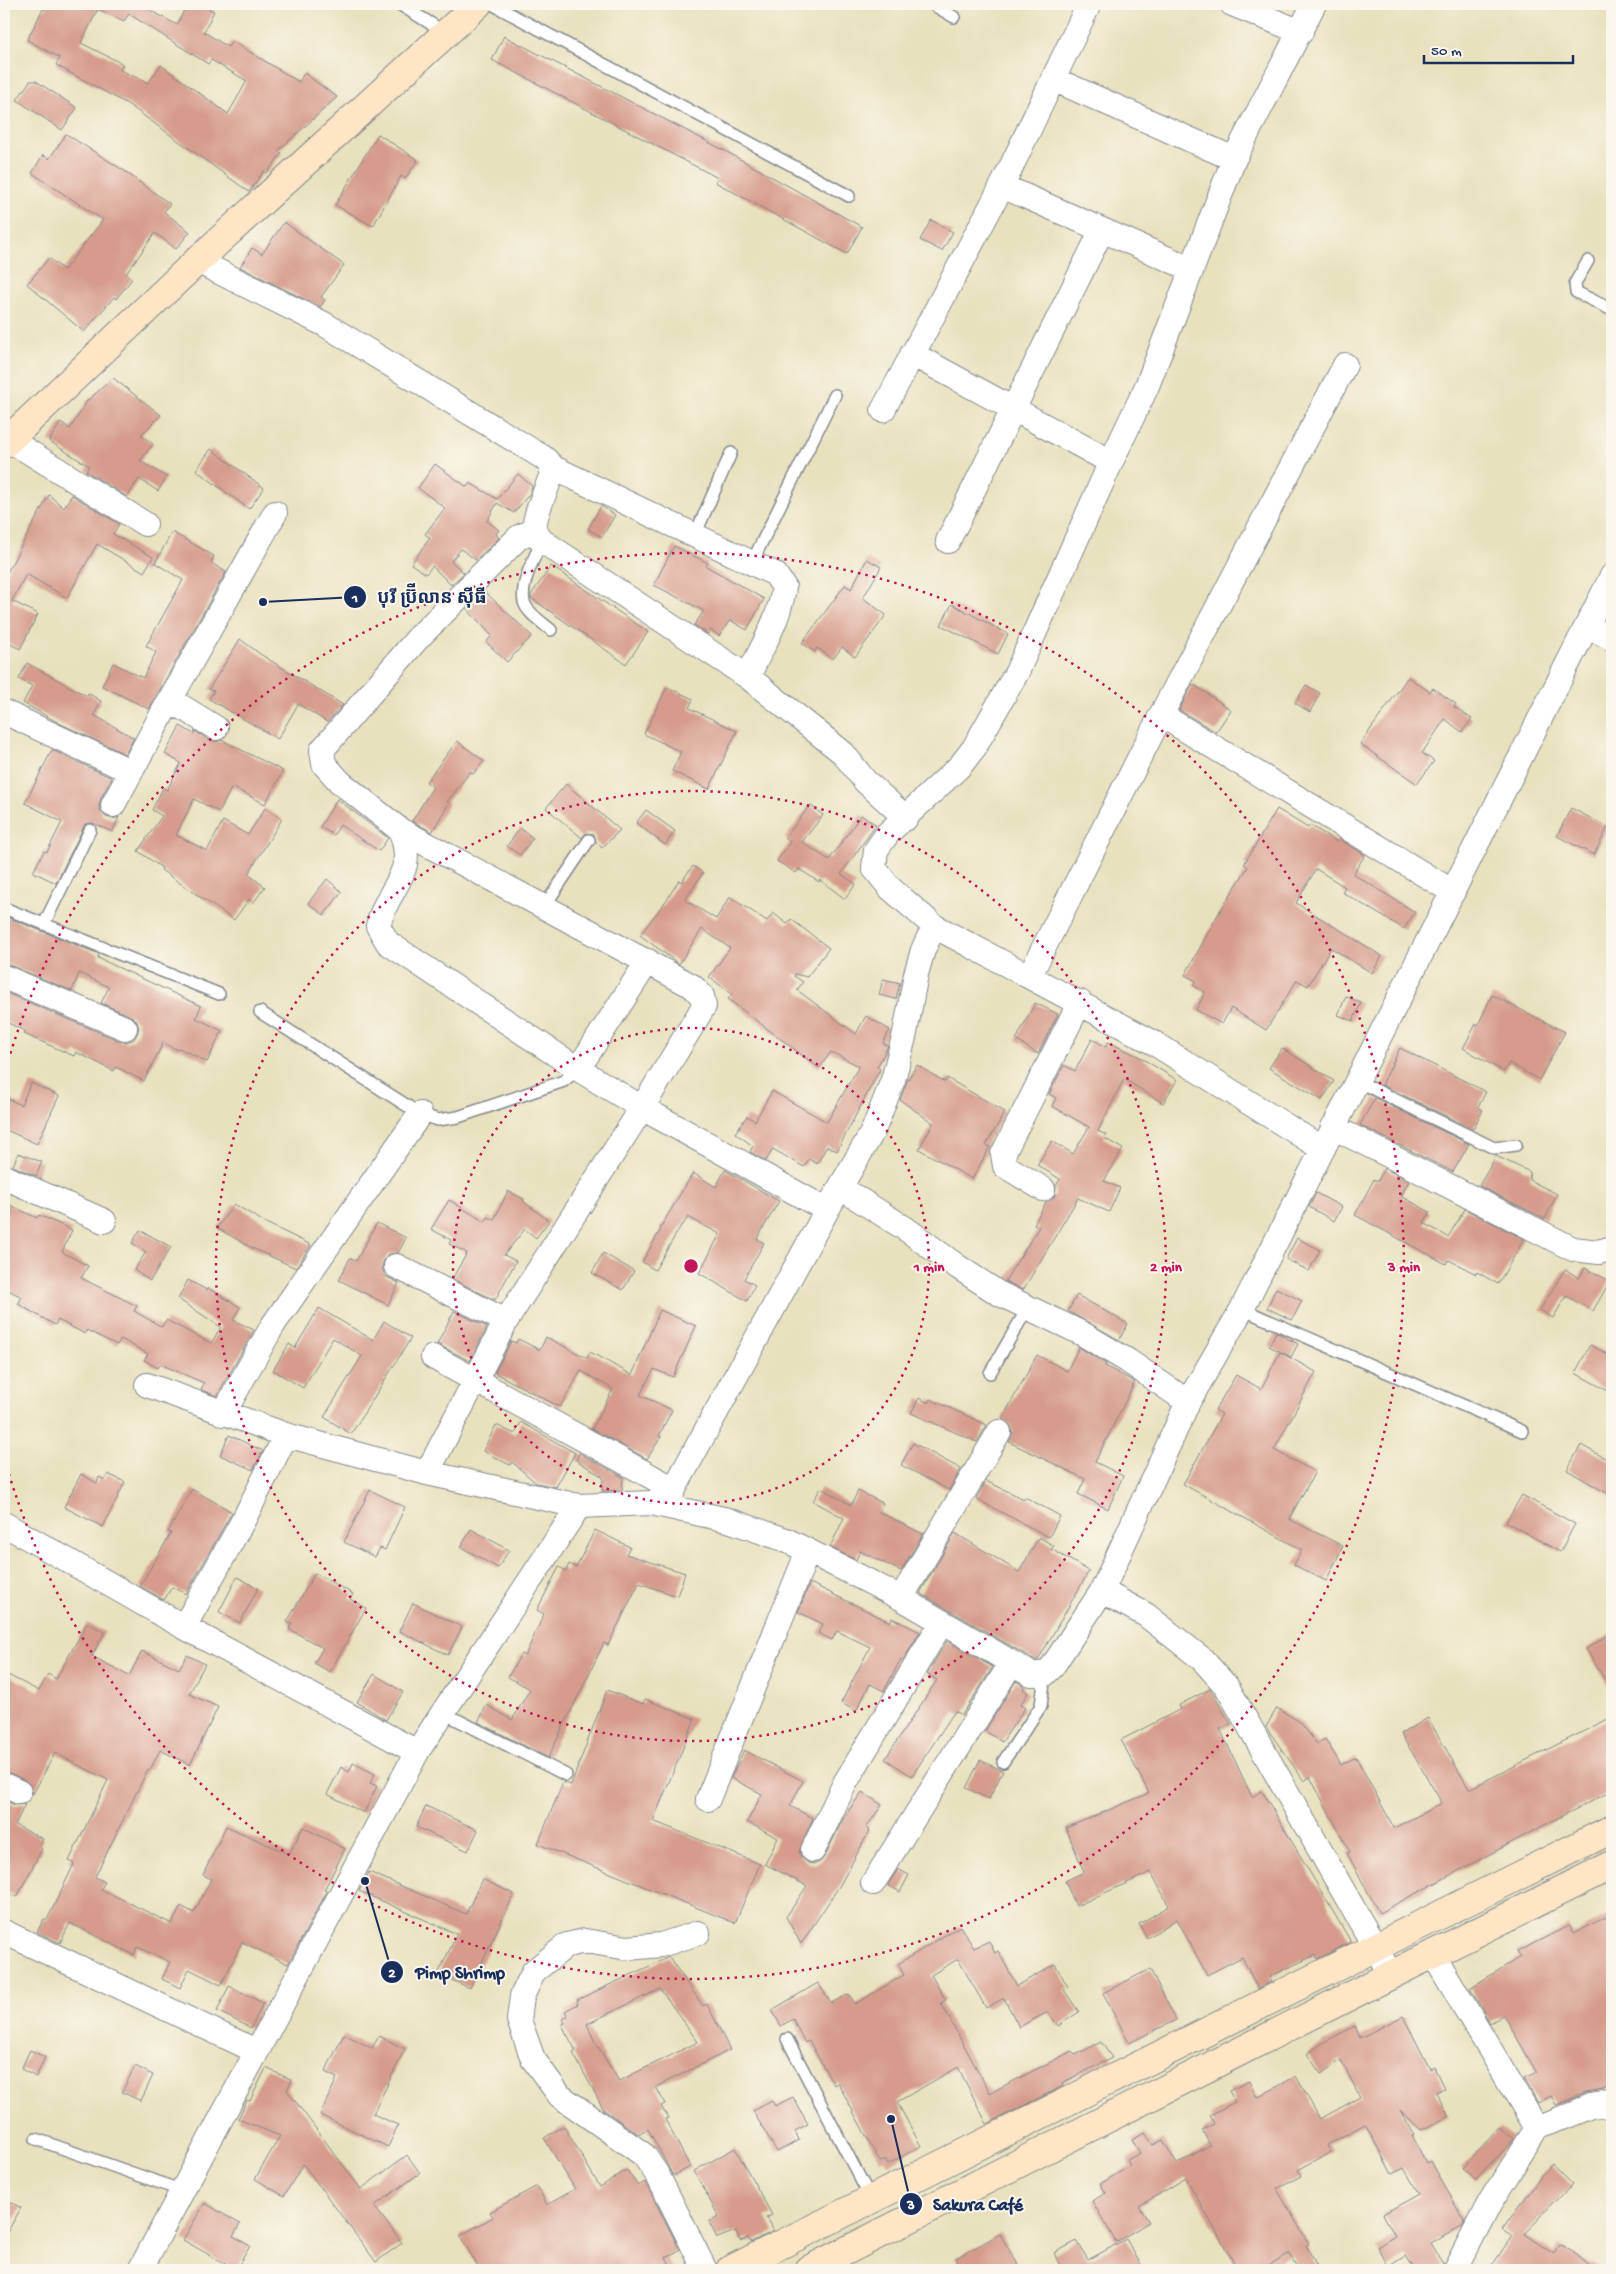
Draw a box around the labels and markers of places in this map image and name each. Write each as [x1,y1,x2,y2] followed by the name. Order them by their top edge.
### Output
[342,580,497,613] callout: បុរី ប្រ៊ីលាន សុីធី
[682,1257,700,1275] centre of rings
[380,1955,515,1988] callout: Pimp Shrimp
[898,2187,1033,2220] callout: Sakura Café

